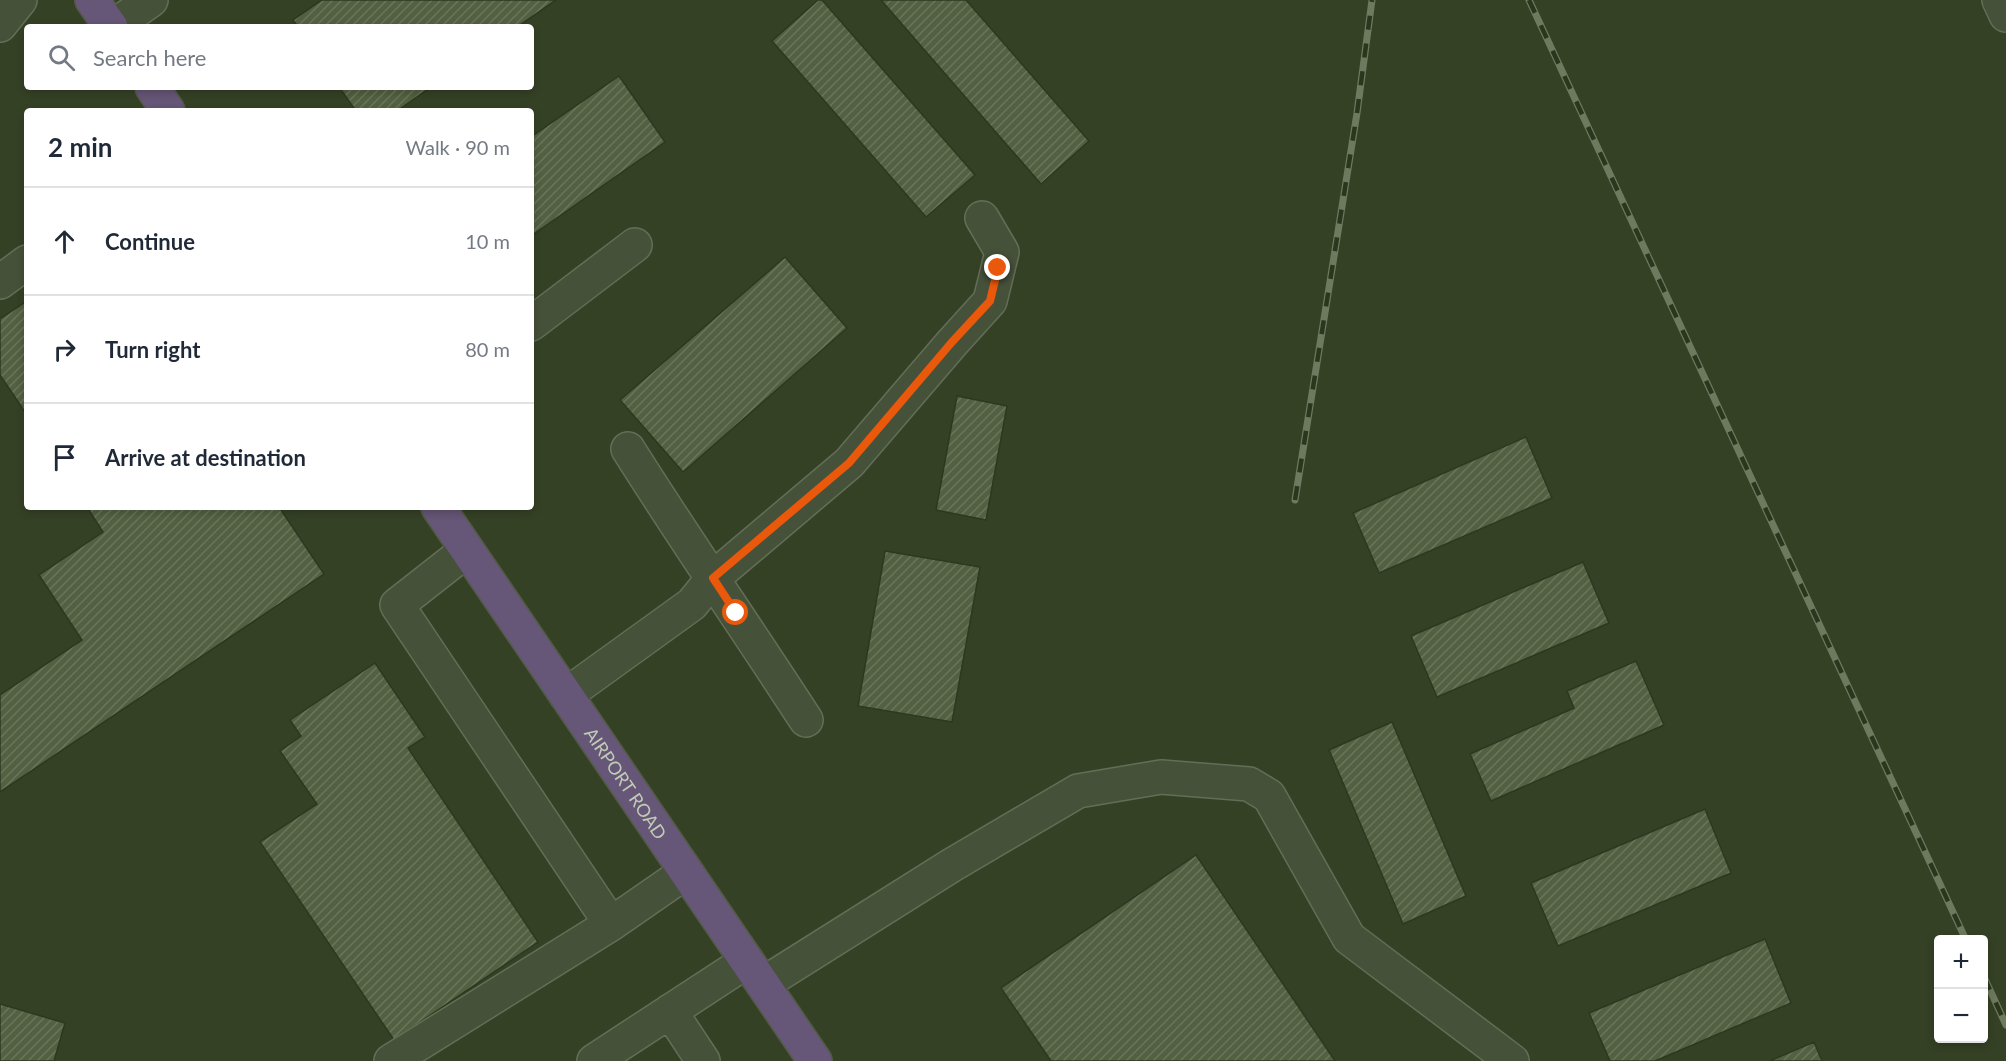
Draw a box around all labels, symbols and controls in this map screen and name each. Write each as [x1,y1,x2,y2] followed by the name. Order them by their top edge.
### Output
[24,24,534,90] search box
[45,41,78,74] icon: search
[93,44,206,71] text: Search here
[48,131,112,163] text: 2 min
[405,135,510,159] text: Walk · 90 m
[48,225,81,258] icon: ahead
[105,228,195,255] text: Continue
[465,229,510,253] text: 10 m
[984,254,1010,280] route end
[48,333,81,366] icon: right
[105,336,200,363] text: Turn right
[465,337,510,361] text: 80 m
[48,441,81,474] icon: arrive
[105,444,306,471] text: Arrive at destination
[722,599,748,625] route start
[580,723,672,843] street label: AIRPORT ROAD
[1934,935,1988,1043] map controls
[1934,935,1988,989] button: +
[1934,989,1988,1043] button: −

